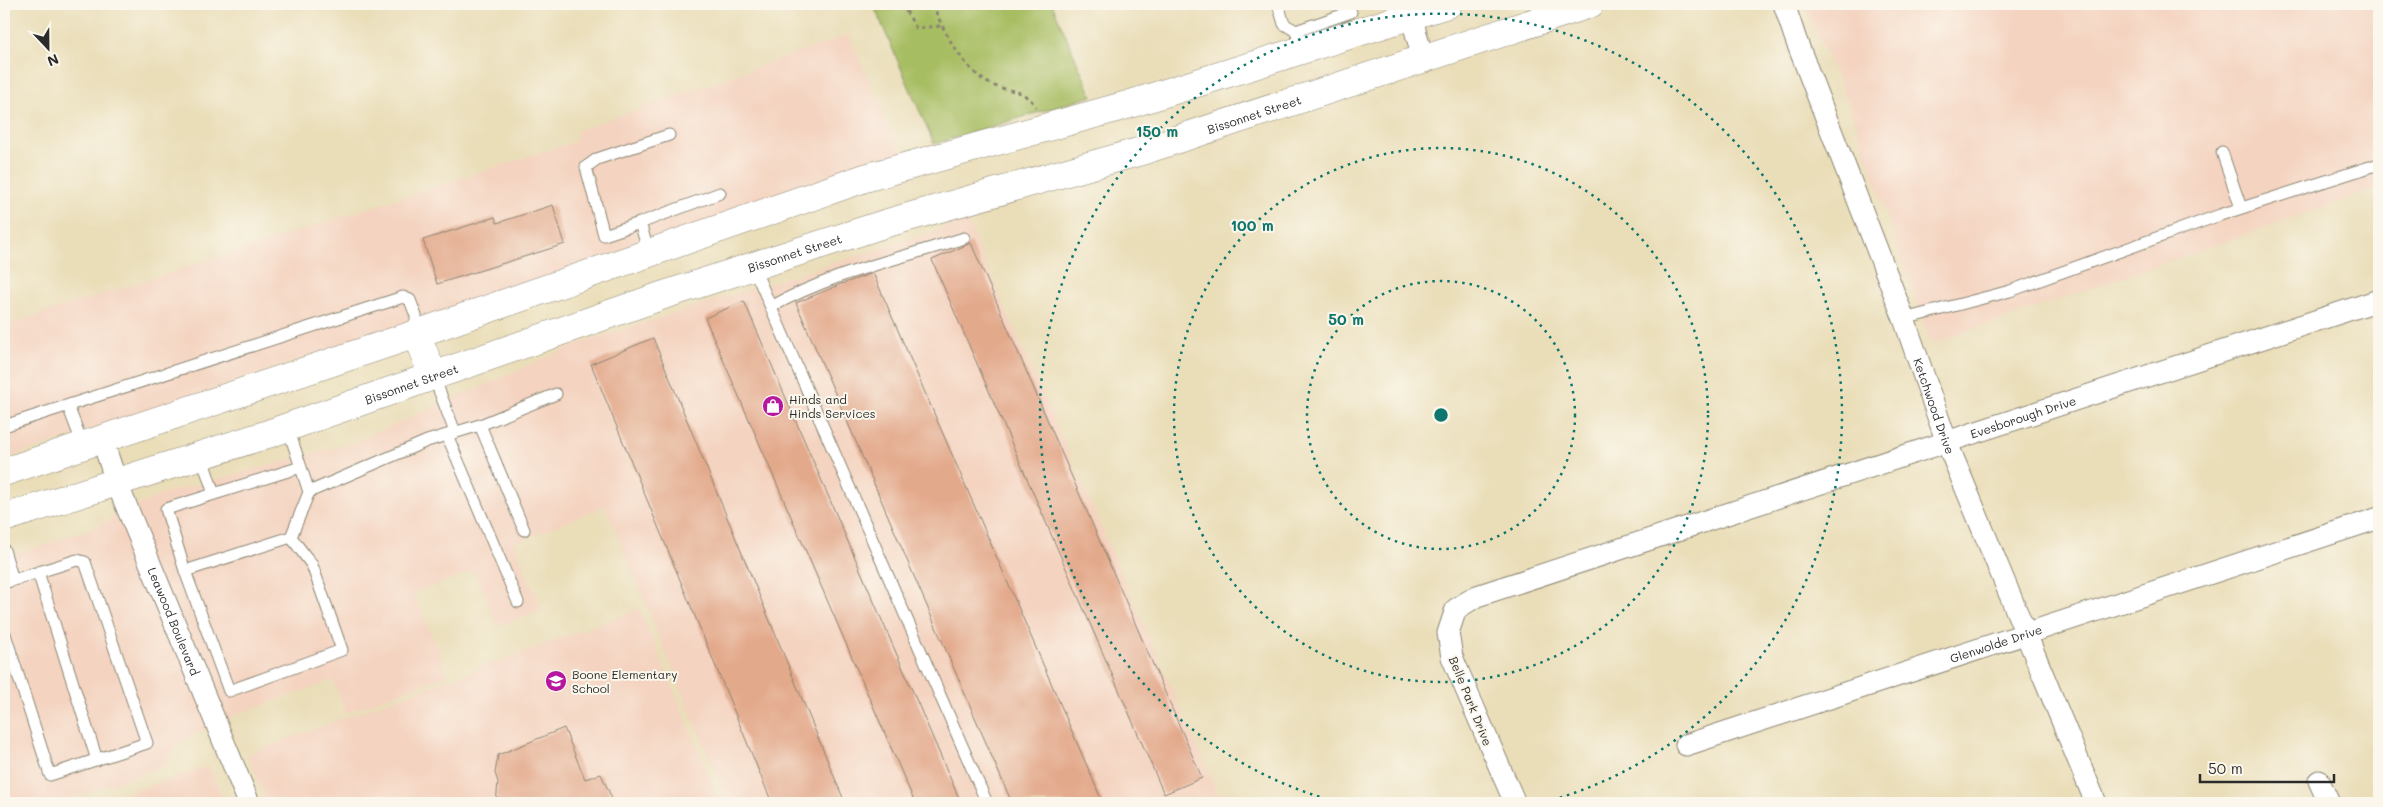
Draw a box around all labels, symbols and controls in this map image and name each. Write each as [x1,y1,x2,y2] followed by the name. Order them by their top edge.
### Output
[22,22,72,72] north arrow
[45,50,62,71] text: N
[1205,91,1303,137] street label: Bissonnet Street
[1136,121,1178,141] text: 150 m
[1230,215,1274,235] text: 100 m
[746,230,844,276] street label: Bissonnet Street
[1328,309,1364,329] text: 50 m
[1910,356,1959,456] street label: Ketchwood Drive
[362,360,460,407] street label: Bissonnet Street
[789,391,876,421] place label: Hinds and Hinds Services
[1968,392,2078,442] street label: Evesborough Drive
[761,394,785,418] shop icon: Hinds and Hinds Services
[1432,406,1450,424] centre of rings
[145,565,203,678] street label: Leawood Boulevard
[1948,621,2044,666] street label: Glenwolde Drive
[1446,654,1496,748] street label: Belle Park Drive
[572,666,678,696] place label: Boone Elementary School
[544,669,568,693] school or university icon: Boone Elementary School
[2200,752,2334,784] scale bar
[2208,758,2243,778] text: 50 m

